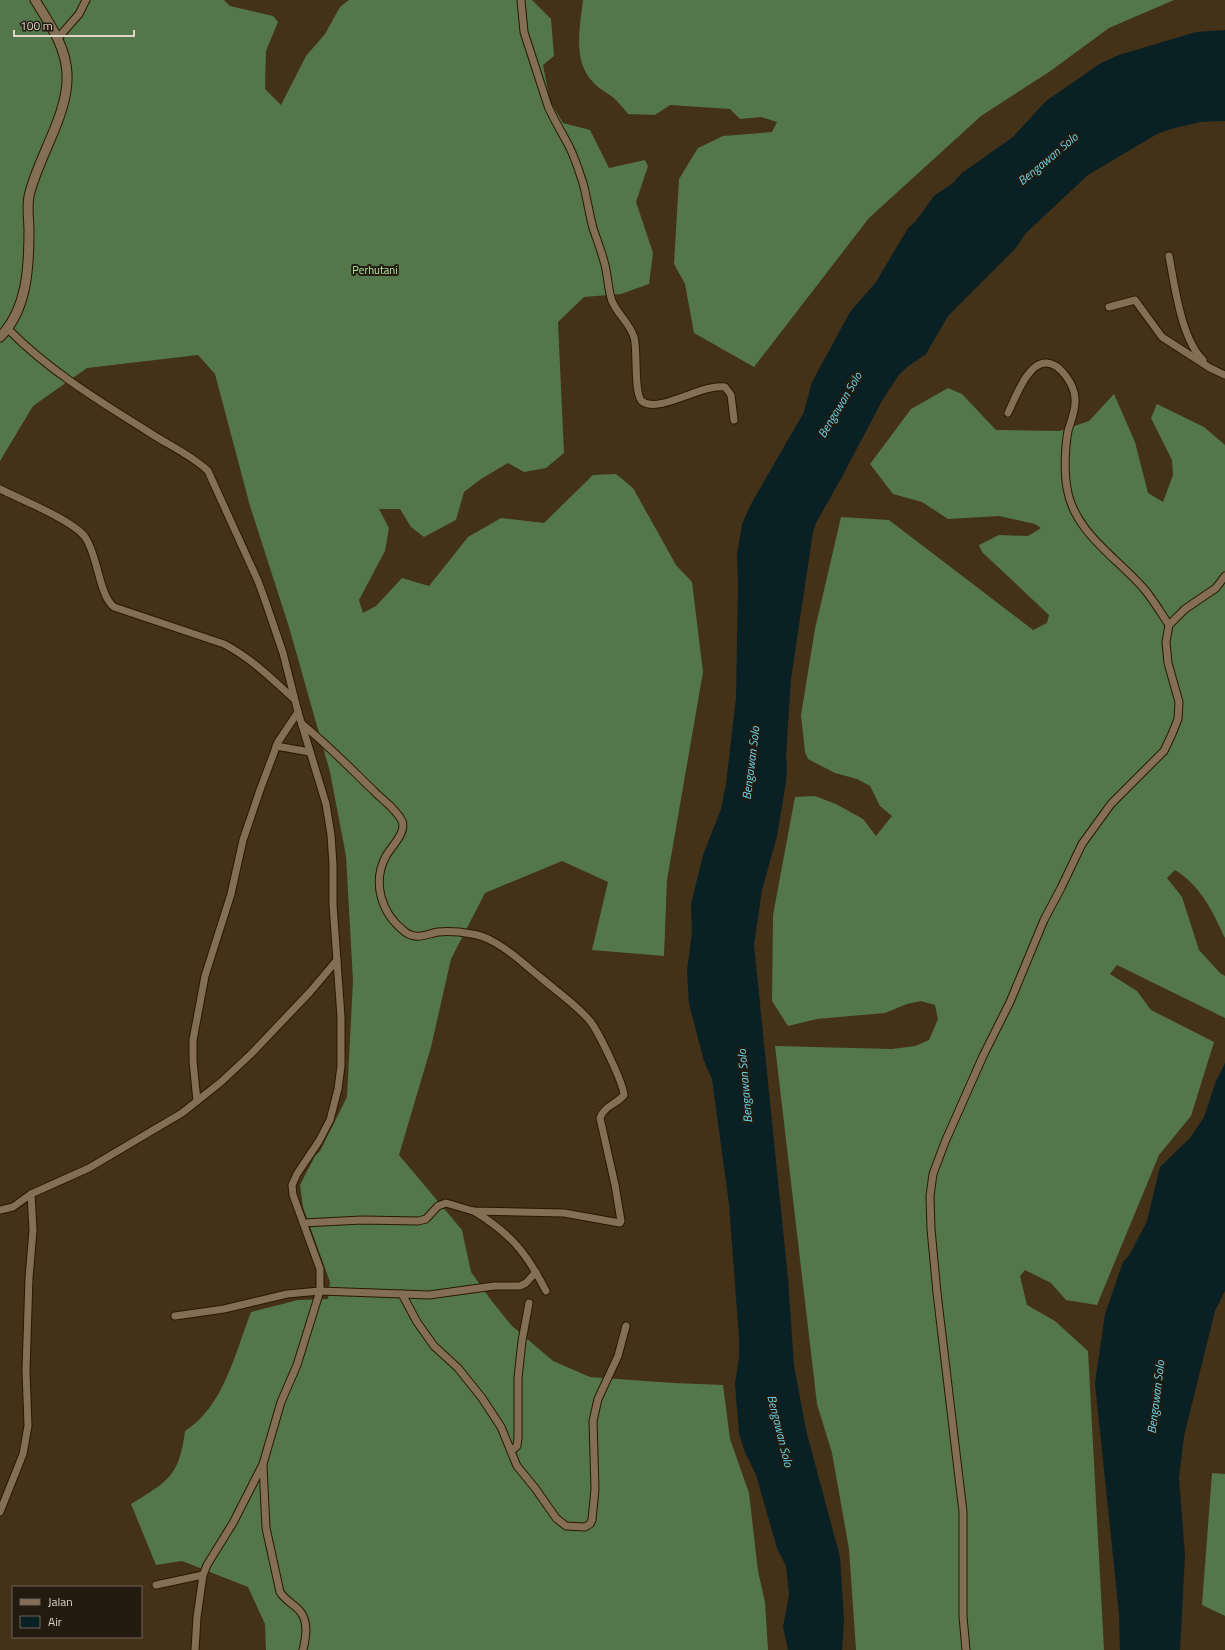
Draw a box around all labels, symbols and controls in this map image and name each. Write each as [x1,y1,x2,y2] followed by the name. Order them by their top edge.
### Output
[14,12,134,38] scale bar
[20,16,53,35] text: 100 m
[1013,127,1083,190] water label: Bengawan Solo
[352,262,398,278] park label: Perhutani
[812,367,867,441] water label: Bengawan Solo
[737,724,765,801] water label: Bengawan Solo
[732,1047,757,1124] water label: Bengawan Solo
[1142,1358,1170,1435] water label: Bengawan Solo
[762,1393,799,1470] water label: Bengawan Solo
[12,1586,142,1638] legend
[48,1592,73,1611] text: Jalan
[48,1612,62,1631] text: Air

